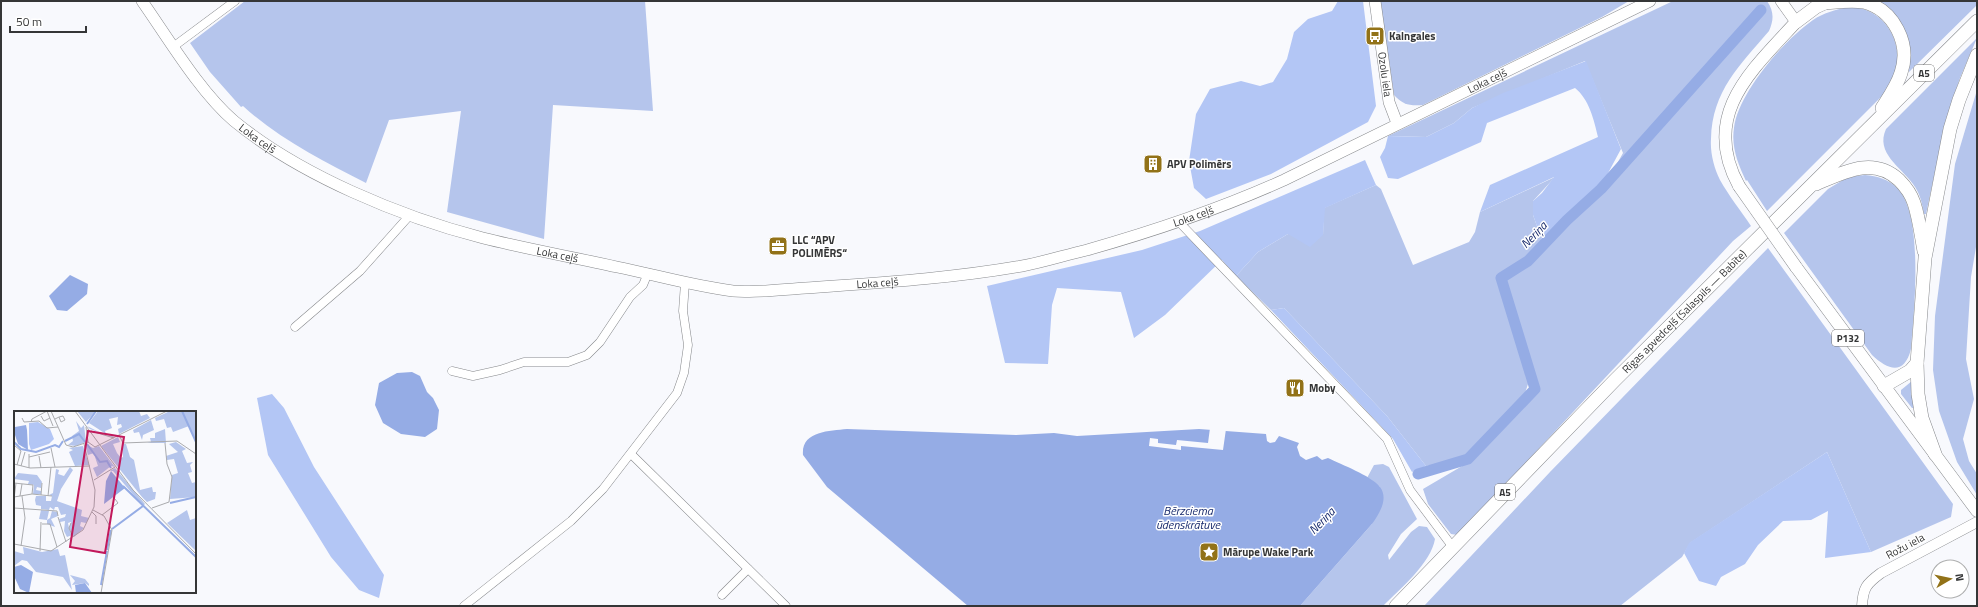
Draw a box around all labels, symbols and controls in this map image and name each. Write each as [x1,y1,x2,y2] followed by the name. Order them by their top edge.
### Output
[10,8,86,34] scale bar
[16,12,42,31] text: 50 m
[1364,25,1386,47] bus stop icon: Kalngales
[1389,28,1435,44] place label: Kalngales
[1374,51,1396,98] street label: Ozolu iela
[1465,64,1510,97] street label: Loka ceļš
[1914,65,1934,81] road number: A5
[236,120,279,157] street label: Loka ceļš
[1142,153,1164,175] building icon: APV Polimērs
[1167,156,1231,172] place label: APV Polimērs
[1171,202,1216,231] street label: Loka ceļš
[1516,216,1552,253] water label: Neriņa
[792,232,847,261] place label: LLC “APV POLIMĒRS“
[767,235,789,257] office icon: LLC “APV POLIMĒRS“
[535,242,580,267] street label: Loka ceļš
[1618,246,1750,377] street label: Rīgas apvedceļš (Salaspils — Babīte)
[856,273,899,292] street label: Loka ceļš
[1832,330,1864,346] road number: P132
[1284,377,1306,399] restaurant icon: Moby
[1309,380,1336,396] place label: Moby
[14,411,196,593] inset map
[1495,484,1515,500] road number: A5
[1156,501,1222,534] water label: Bērzciema ūdenskrātuve
[1304,502,1340,539] water label: Neriņa
[1883,529,1928,563] street label: Rožu iela
[1198,541,1220,563] place icon: Mārupe Wake Park
[1223,544,1314,560] place label: Mārupe Wake Park
[1930,559,1970,599] north arrow
[1951,572,1968,582] text: N

